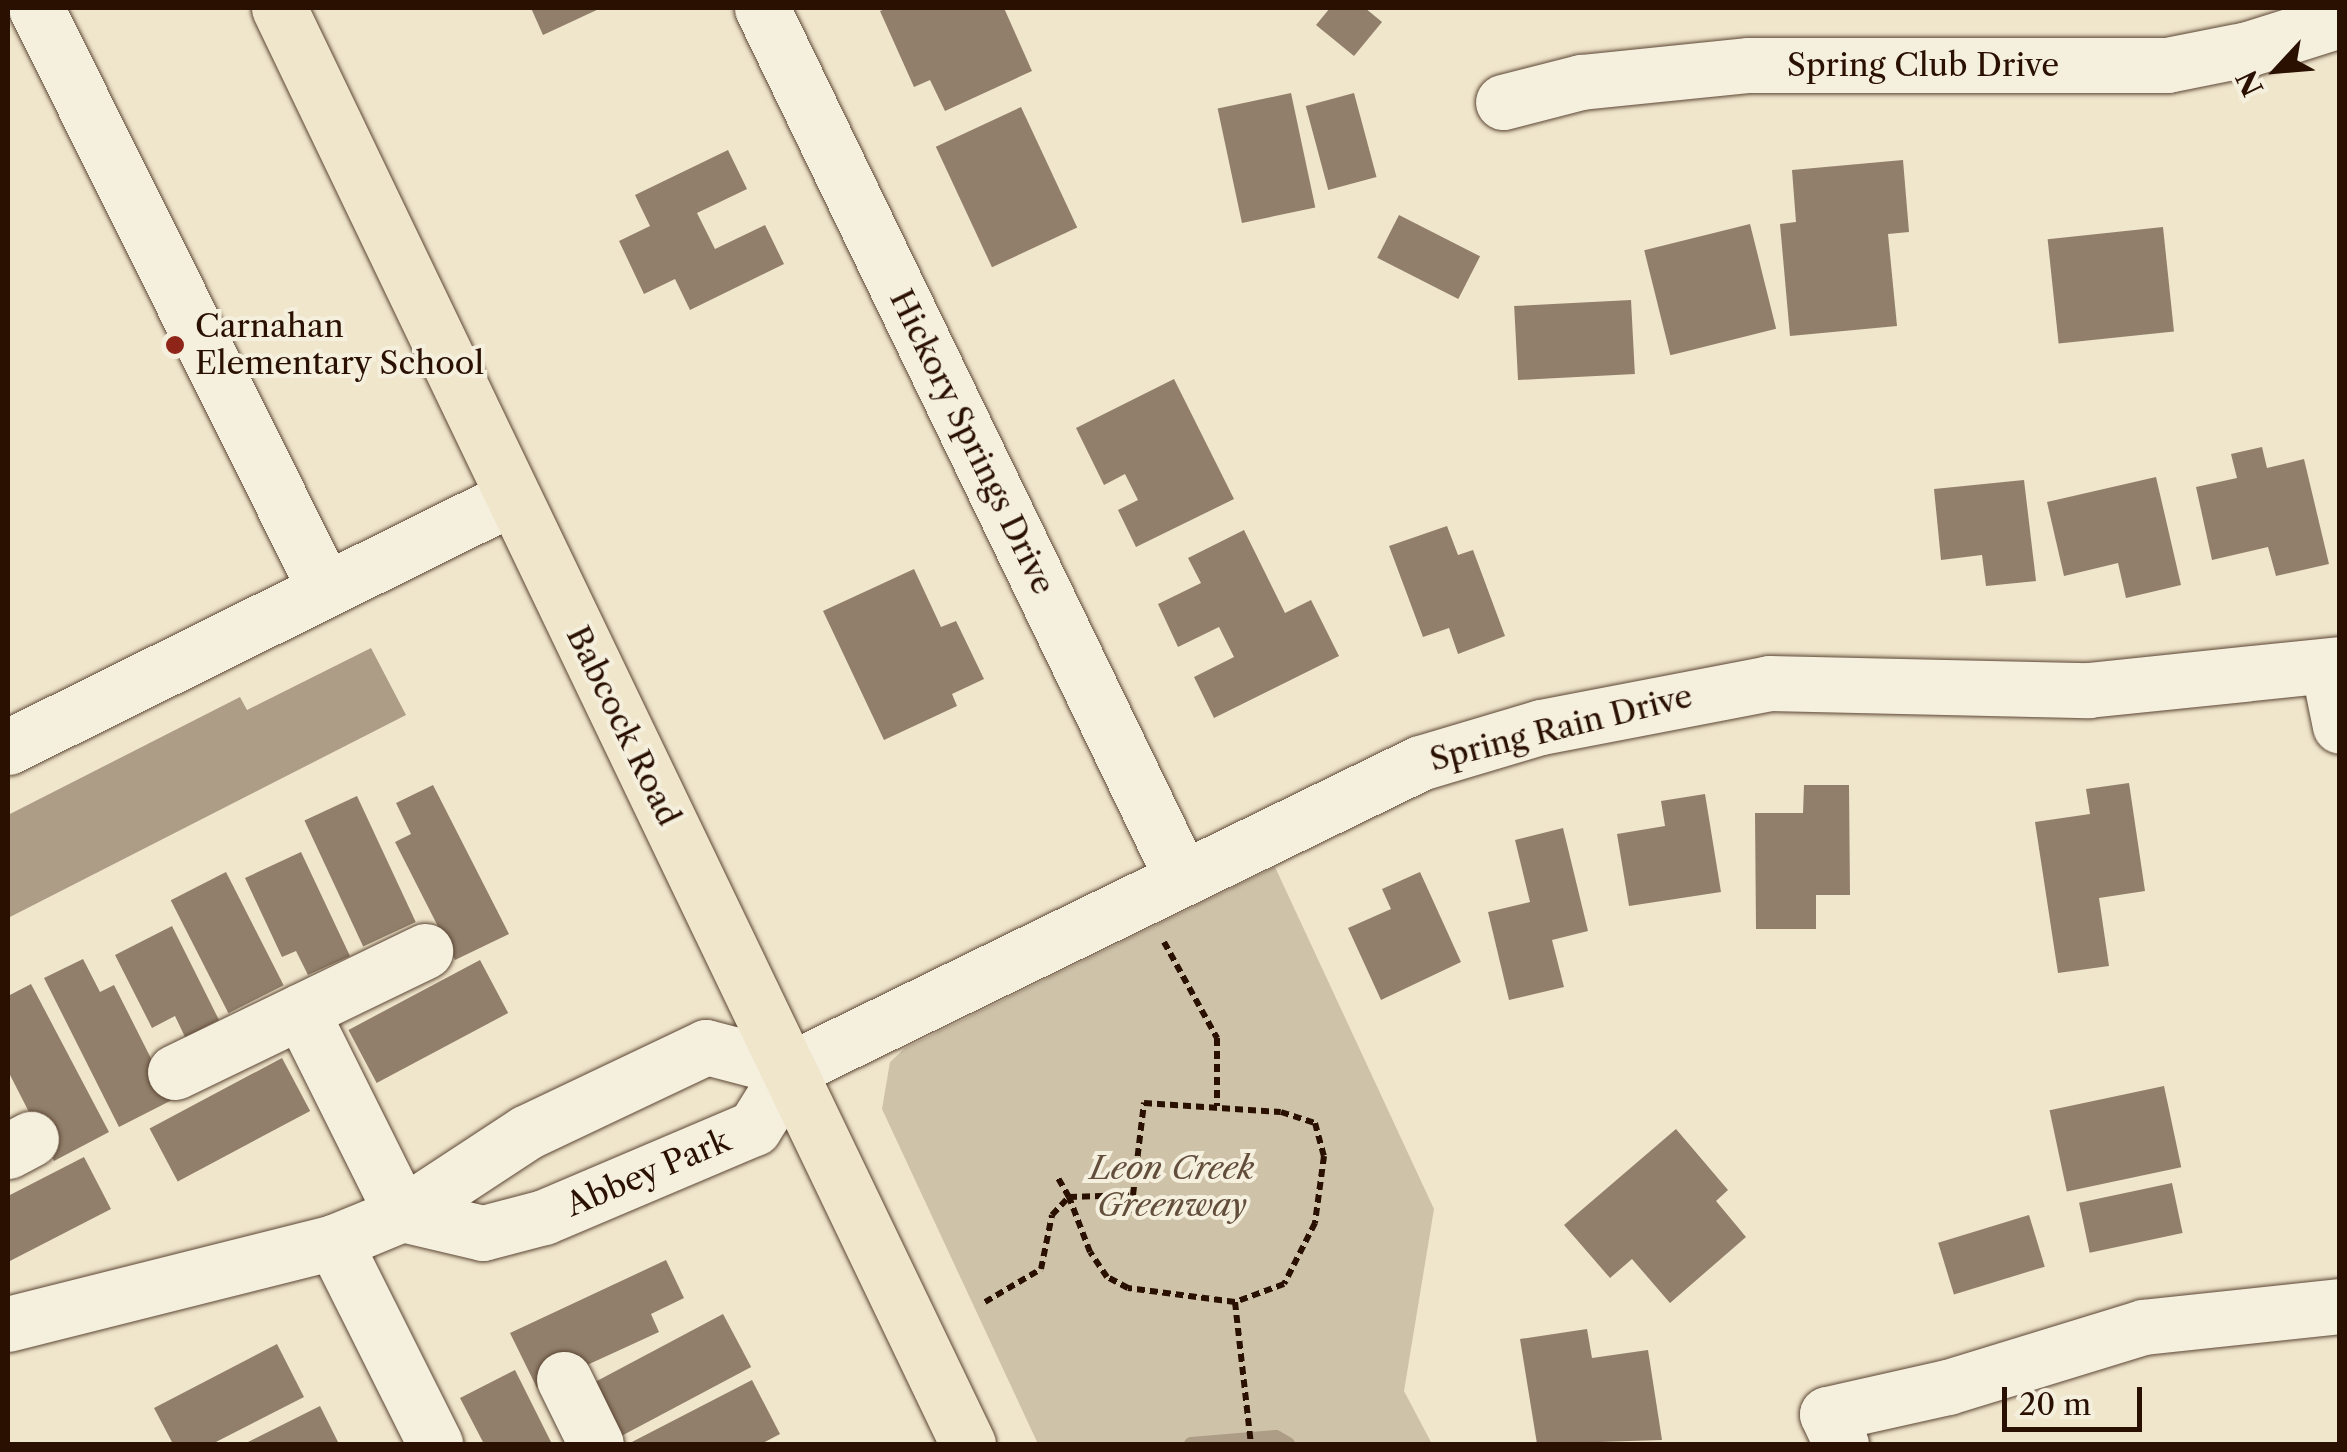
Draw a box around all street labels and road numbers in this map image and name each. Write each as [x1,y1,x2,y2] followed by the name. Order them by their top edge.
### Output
[1787,46,2059,84] street label: Spring Club Drive
[881,283,1063,601] street label: Hickory Springs Drive
[558,620,688,832] street label: Babcock Road
[1426,677,1696,779] street label: Spring Rain Drive
[560,1121,736,1225] street label: Abbey Park

